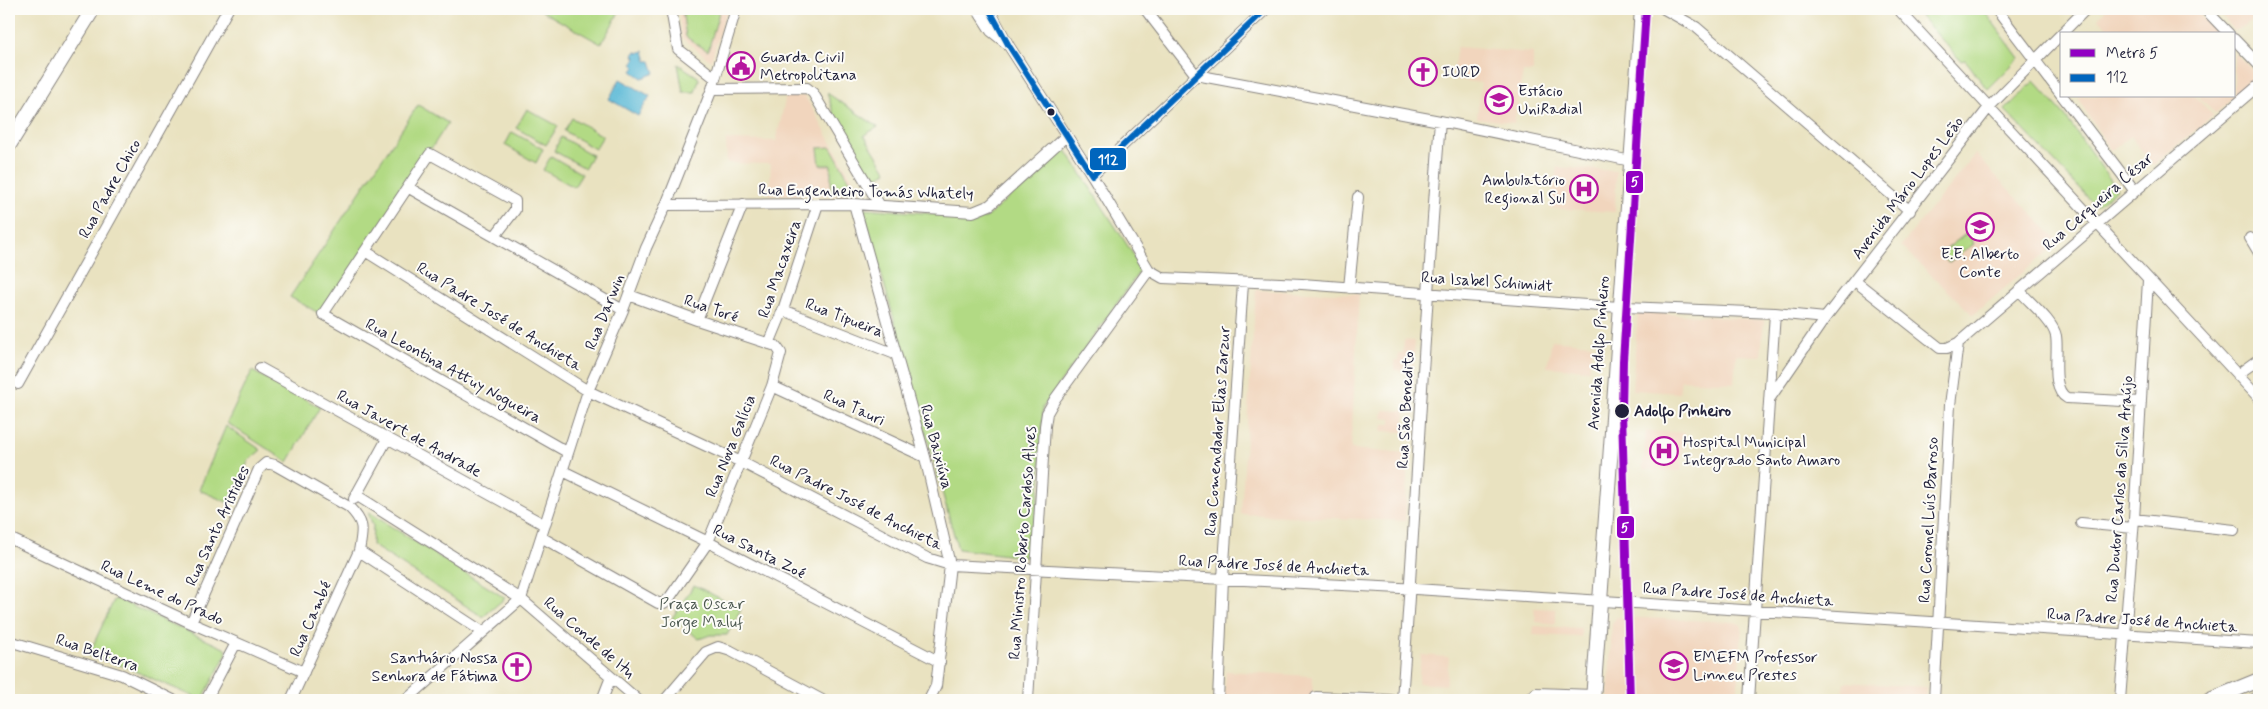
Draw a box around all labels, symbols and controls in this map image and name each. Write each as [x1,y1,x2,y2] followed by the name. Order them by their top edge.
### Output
[2060,32,2236,98] legend
[2106,44,2158,64] text: Metrô 5
[760,47,857,86] place label: Guarda Civil Metropolitana
[726,51,756,81] public building icon: Guarda Civil Metropolitana
[1408,57,1438,87] church icon: IURD
[1442,62,1480,83] place label: IURD
[2106,68,2128,88] text: 112
[1518,81,1583,120] place label: Estácio UniRadial
[1484,85,1514,115] school or university icon: Estácio UniRadial
[1046,107,1056,117] unlabelled marker
[1847,112,1969,264] street label: Avenida Mário Lopes Leão
[74,136,146,242] street label: Rua Padre Chico
[1089,147,1127,171] line badge: 112
[2038,148,2158,256] street label: Rua Cerqueira César
[1098,151,1119,169] text: 112
[1482,170,1565,210] place label: Ambulatório Regional Sul
[1625,170,1644,194] line badge: 5
[1631,173,1640,191] text: 5
[1569,174,1599,204] hospital icon: Ambulatório Regional Sul
[758,180,974,205] street label: Rua Engenheiro Tomás Whately
[1965,212,1995,242] school or university icon: E.E. Alberto Conte
[753,217,807,321] street label: Rua Macaxeira
[1941,244,2019,283] place label: E.E. Alberto Conte
[412,257,586,377] street label: Rua Padre José de Anchieta
[1420,267,1554,297] street label: Rua Isabel Schimidt
[580,271,630,353] street label: Rua Darwin
[1583,275,1617,431] street label: Avenida Adolfo Pinheiro
[681,290,741,328] street label: Rua Toré
[802,294,886,342] street label: Rua Tipueira
[361,314,545,429] street label: Rua Leontina Attuy Nogueira
[1200,325,1236,537] street label: Rua Comendador Elias Zarzur
[1392,351,1420,469] street label: Rua São Benedito
[2102,375,2138,603] street label: Rua Doutor Carlos da Silva Araújo
[333,385,485,483] street label: Rua Javert de Andrade
[820,385,888,431] street label: Rua Tauri
[701,391,761,500] street label: Rua Nova Galícia
[1634,401,1731,424] place label: Adolfo Pinheiro
[915,402,957,492] street label: Rua Baixiúva
[1613,402,1631,420] marker: Adolfo Pinheiro
[1004,425,1042,661] street label: Rua Ministro Roberto Cardoso Alves
[1683,432,1840,472] place label: Hospital Municipal Integrado Santo Amaro
[1649,436,1679,466] hospital icon: Hospital Municipal Integrado Santo Amaro
[1914,436,1944,604] street label: Rua Coronel Luís Barroso
[766,450,946,556] street label: Rua Padre José de Anchieta
[181,462,255,590] street label: Rua Santo Aristides
[1616,515,1635,539] line badge: 5
[1621,519,1630,537] text: 5
[709,520,809,584] street label: Rua Santa Zoé
[1178,551,1370,582] street label: Rua Padre José de Anchieta
[97,555,227,631] street label: Rua Leme do Prado
[285,578,337,660] street label: Rua Cambé
[1642,578,1834,612] street label: Rua Padre José de Anchieta
[539,592,640,684] street label: Rua Conde de Itu
[659,594,745,634] park label: Praça Oscar Jorge Maluf
[2046,604,2238,638] street label: Rua Padre José de Anchieta
[53,629,141,677] street label: Rua Belterra
[1693,647,1818,686] place label: EMEFM Professor Linneu Prestes
[372,648,498,687] place label: Santuário Nossa Senhora de Fátima
[1659,651,1689,681] school or university icon: EMEFM Professor Linneu Prestes
[502,652,532,682] church icon: Santuário Nossa Senhora de Fátima

